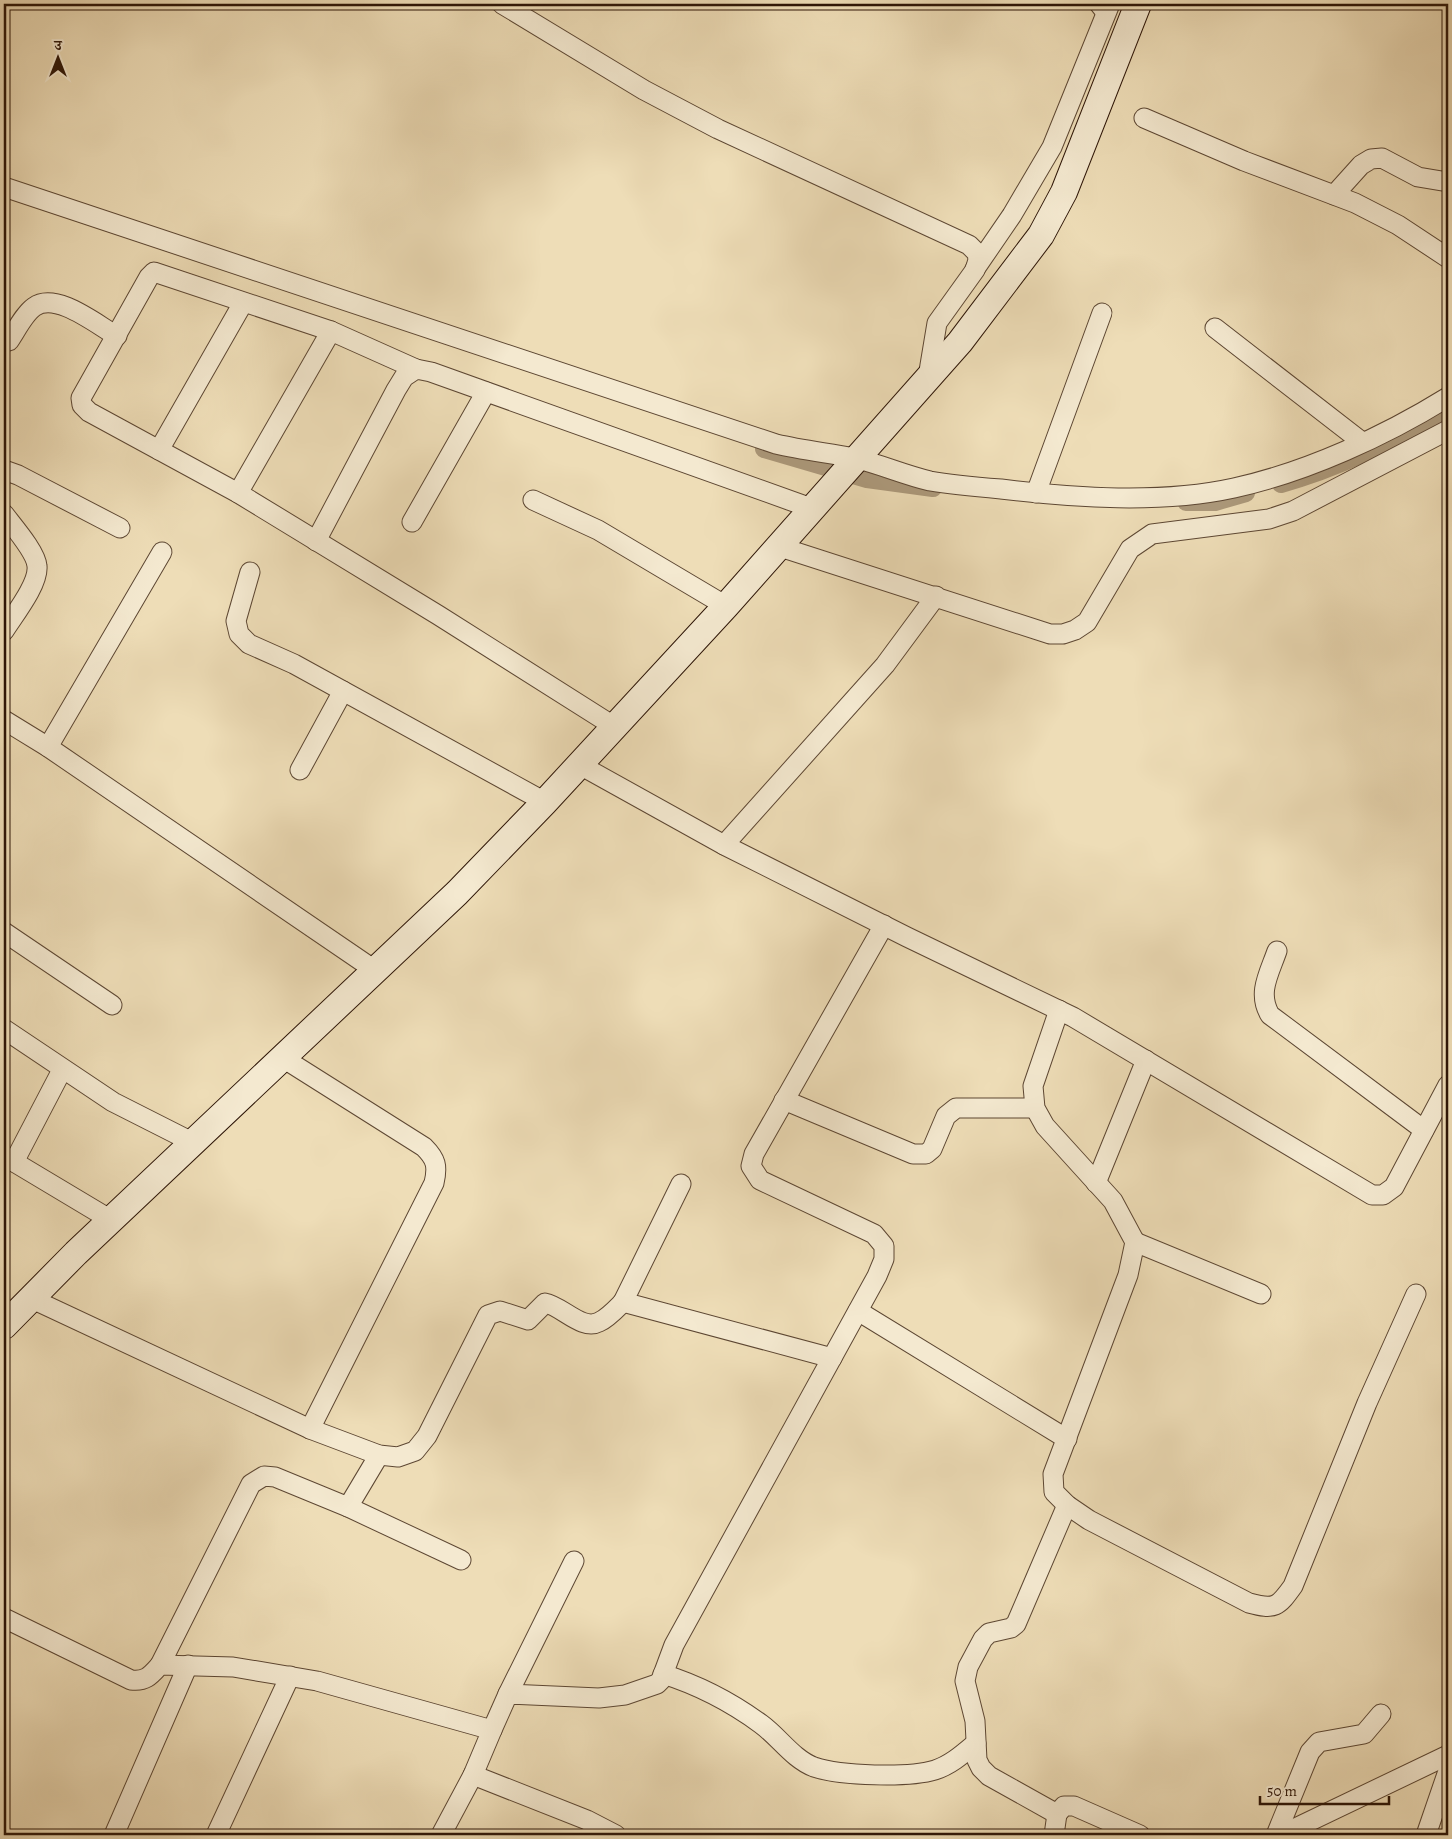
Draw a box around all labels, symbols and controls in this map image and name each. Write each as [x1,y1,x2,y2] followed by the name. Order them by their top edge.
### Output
[32,32,82,82] north arrow
[53,36,62,55] text: उ
[1260,1774,1388,1806] scale bar
[1267,1781,1297,1801] text: 50 m

